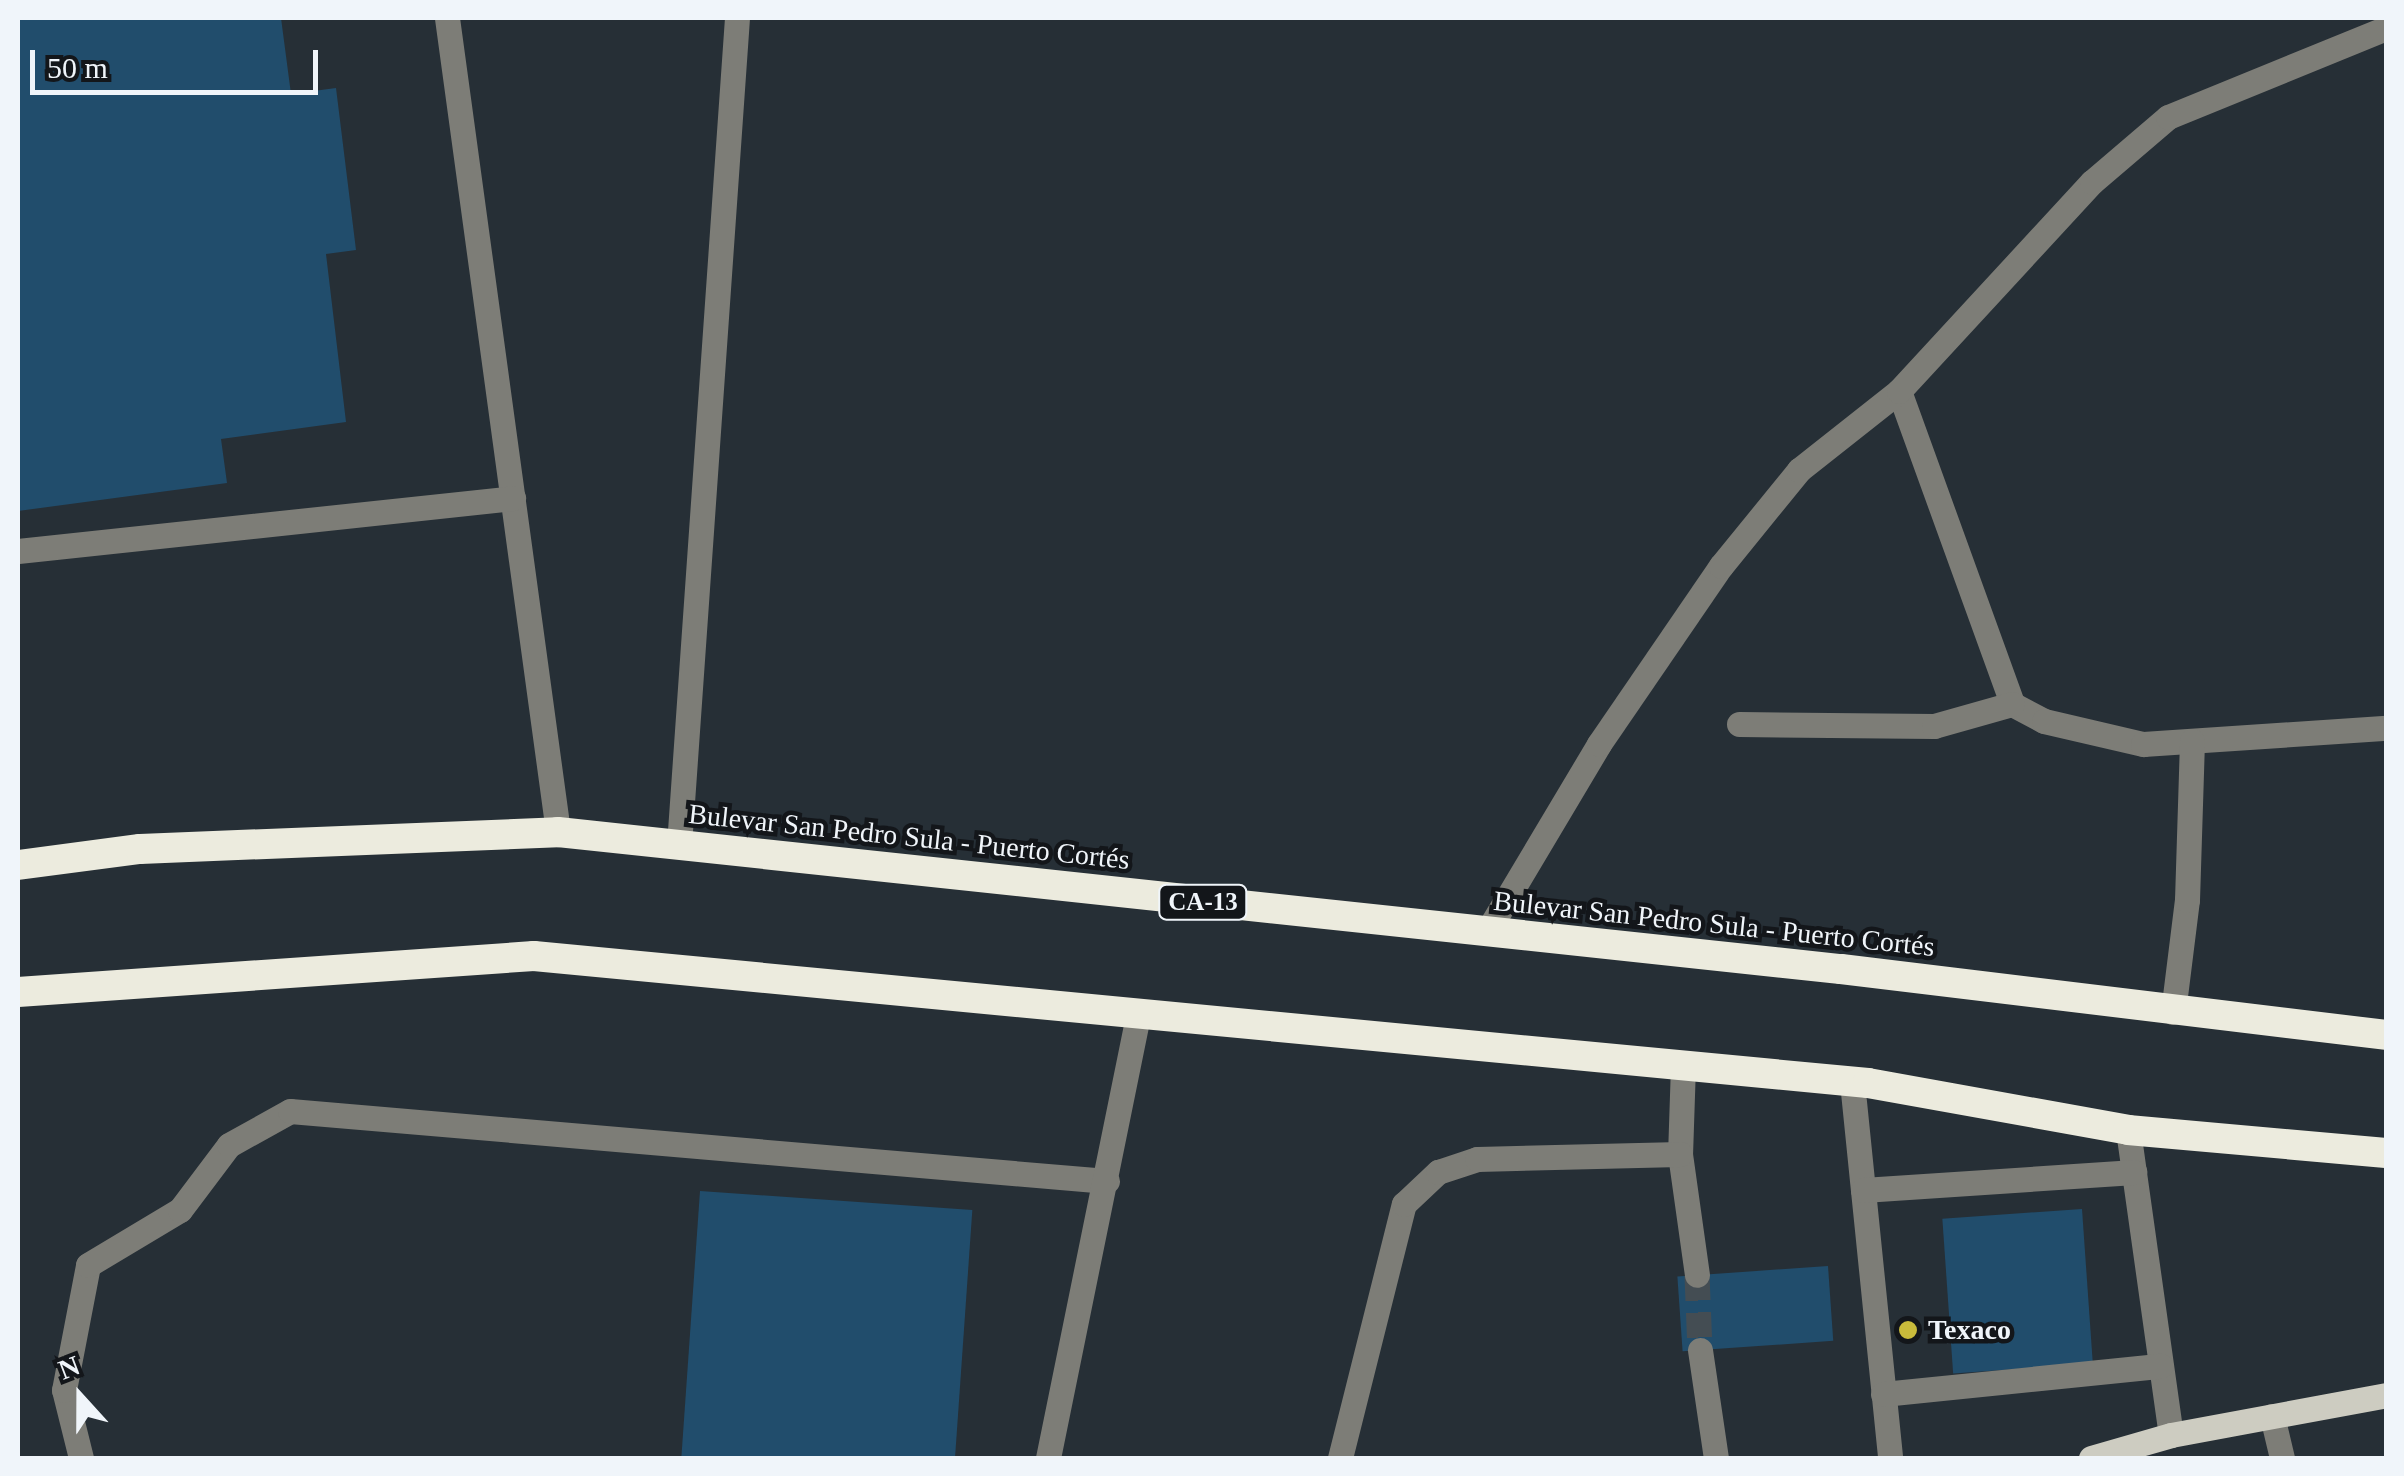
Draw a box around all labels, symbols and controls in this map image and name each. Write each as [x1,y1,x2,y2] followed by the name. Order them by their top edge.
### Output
[35,30,322,92] scale bar
[47,51,108,84] text: 50 m
[687,797,1131,877] street label: Bulevar San Pedro Sula - Puerto Cortés
[1158,882,1248,922] road number: CA-13
[1492,884,1936,964] street label: Bulevar San Pedro Sula - Puerto Cortés
[1928,1313,2011,1347] place label: Texaco
[1897,1319,1919,1341] marker: Texaco
[30,1346,130,1446] north arrow
[54,1349,84,1386] text: N

